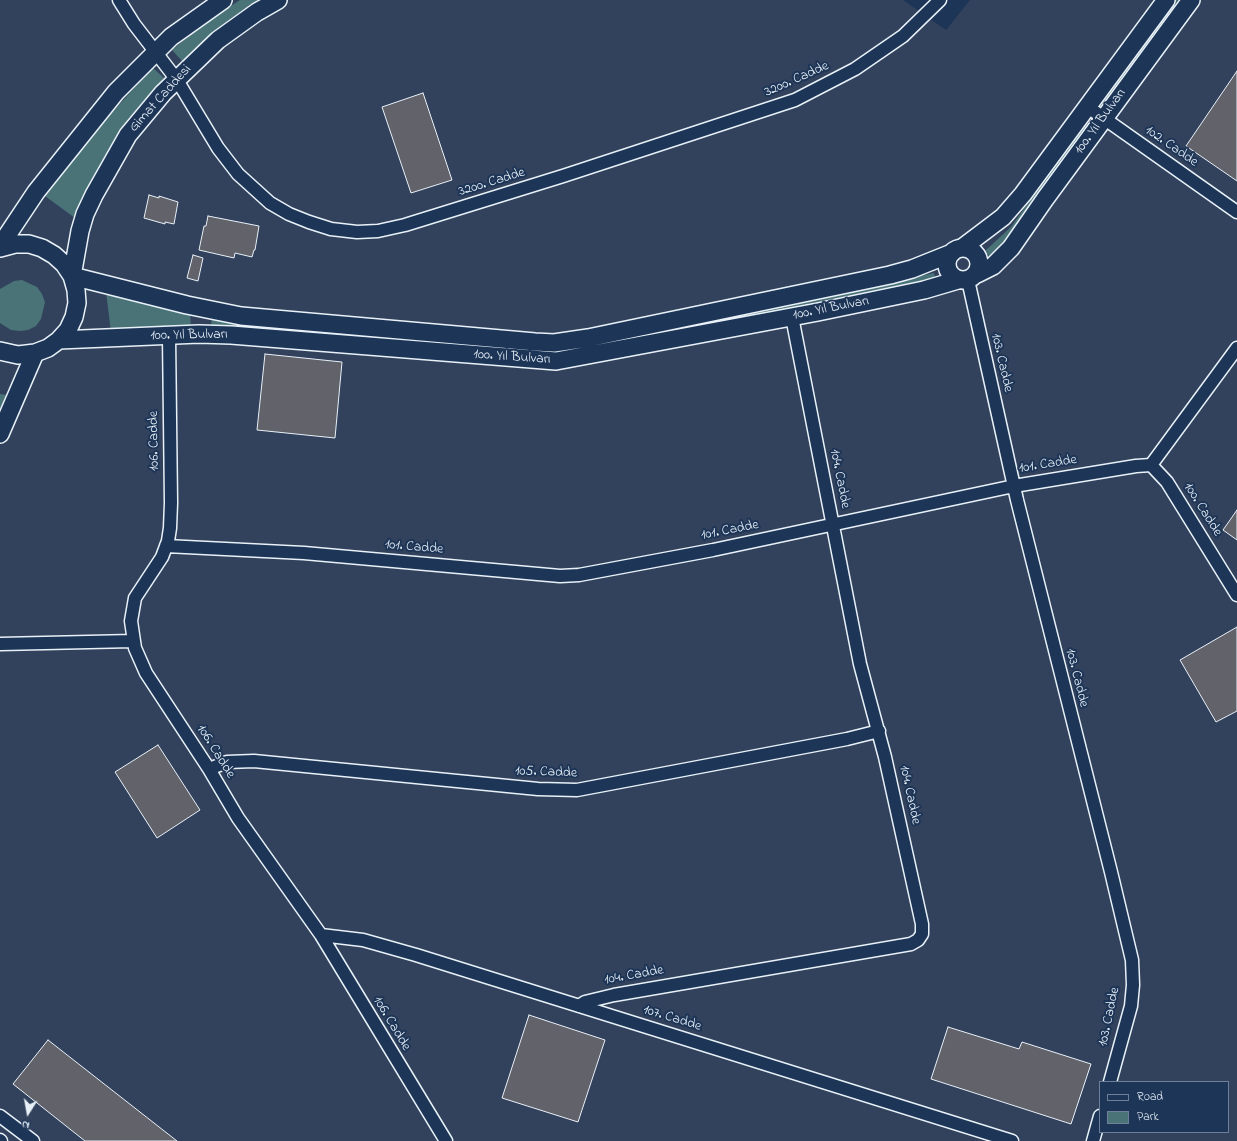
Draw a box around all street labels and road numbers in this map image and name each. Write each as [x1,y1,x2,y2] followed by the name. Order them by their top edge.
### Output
[762,58,832,102] street label: 3200. Cadde
[126,62,196,136] street label: Gimat Caddesi
[1071,86,1131,158] street label: 100. Yıl Bulvarı
[1141,123,1201,171] street label: 102. Cadde
[457,165,527,201] street label: 3200. Cadde
[791,293,871,325] street label: 100. Yıl Bulvarı
[150,327,228,345] street label: 100. Yıl Bulvarı
[986,332,1016,394] street label: 103. Cadde
[473,347,551,369] street label: 100. Yıl Bulvarı
[146,411,164,471] street label: 106. Cadde
[825,448,853,510] street label: 104. Cadde
[1018,452,1078,478] street label: 101. Cadde
[1179,480,1225,540] street label: 100. Cadde
[700,517,760,545] street label: 101. Cadde
[384,537,444,559] street label: 101. Cadde
[1061,647,1091,709] street label: 103. Cadde
[192,722,238,782] street label: 106. Cadde
[515,764,577,782] street label: 105. Cadde
[895,764,923,826] street label: 104. Cadde
[603,963,665,989] street label: 104. Cadde
[1096,986,1124,1048] street label: 103. Cadde
[368,994,414,1054] street label: 106. Cadde
[641,1002,703,1036] street label: 107. Cadde

